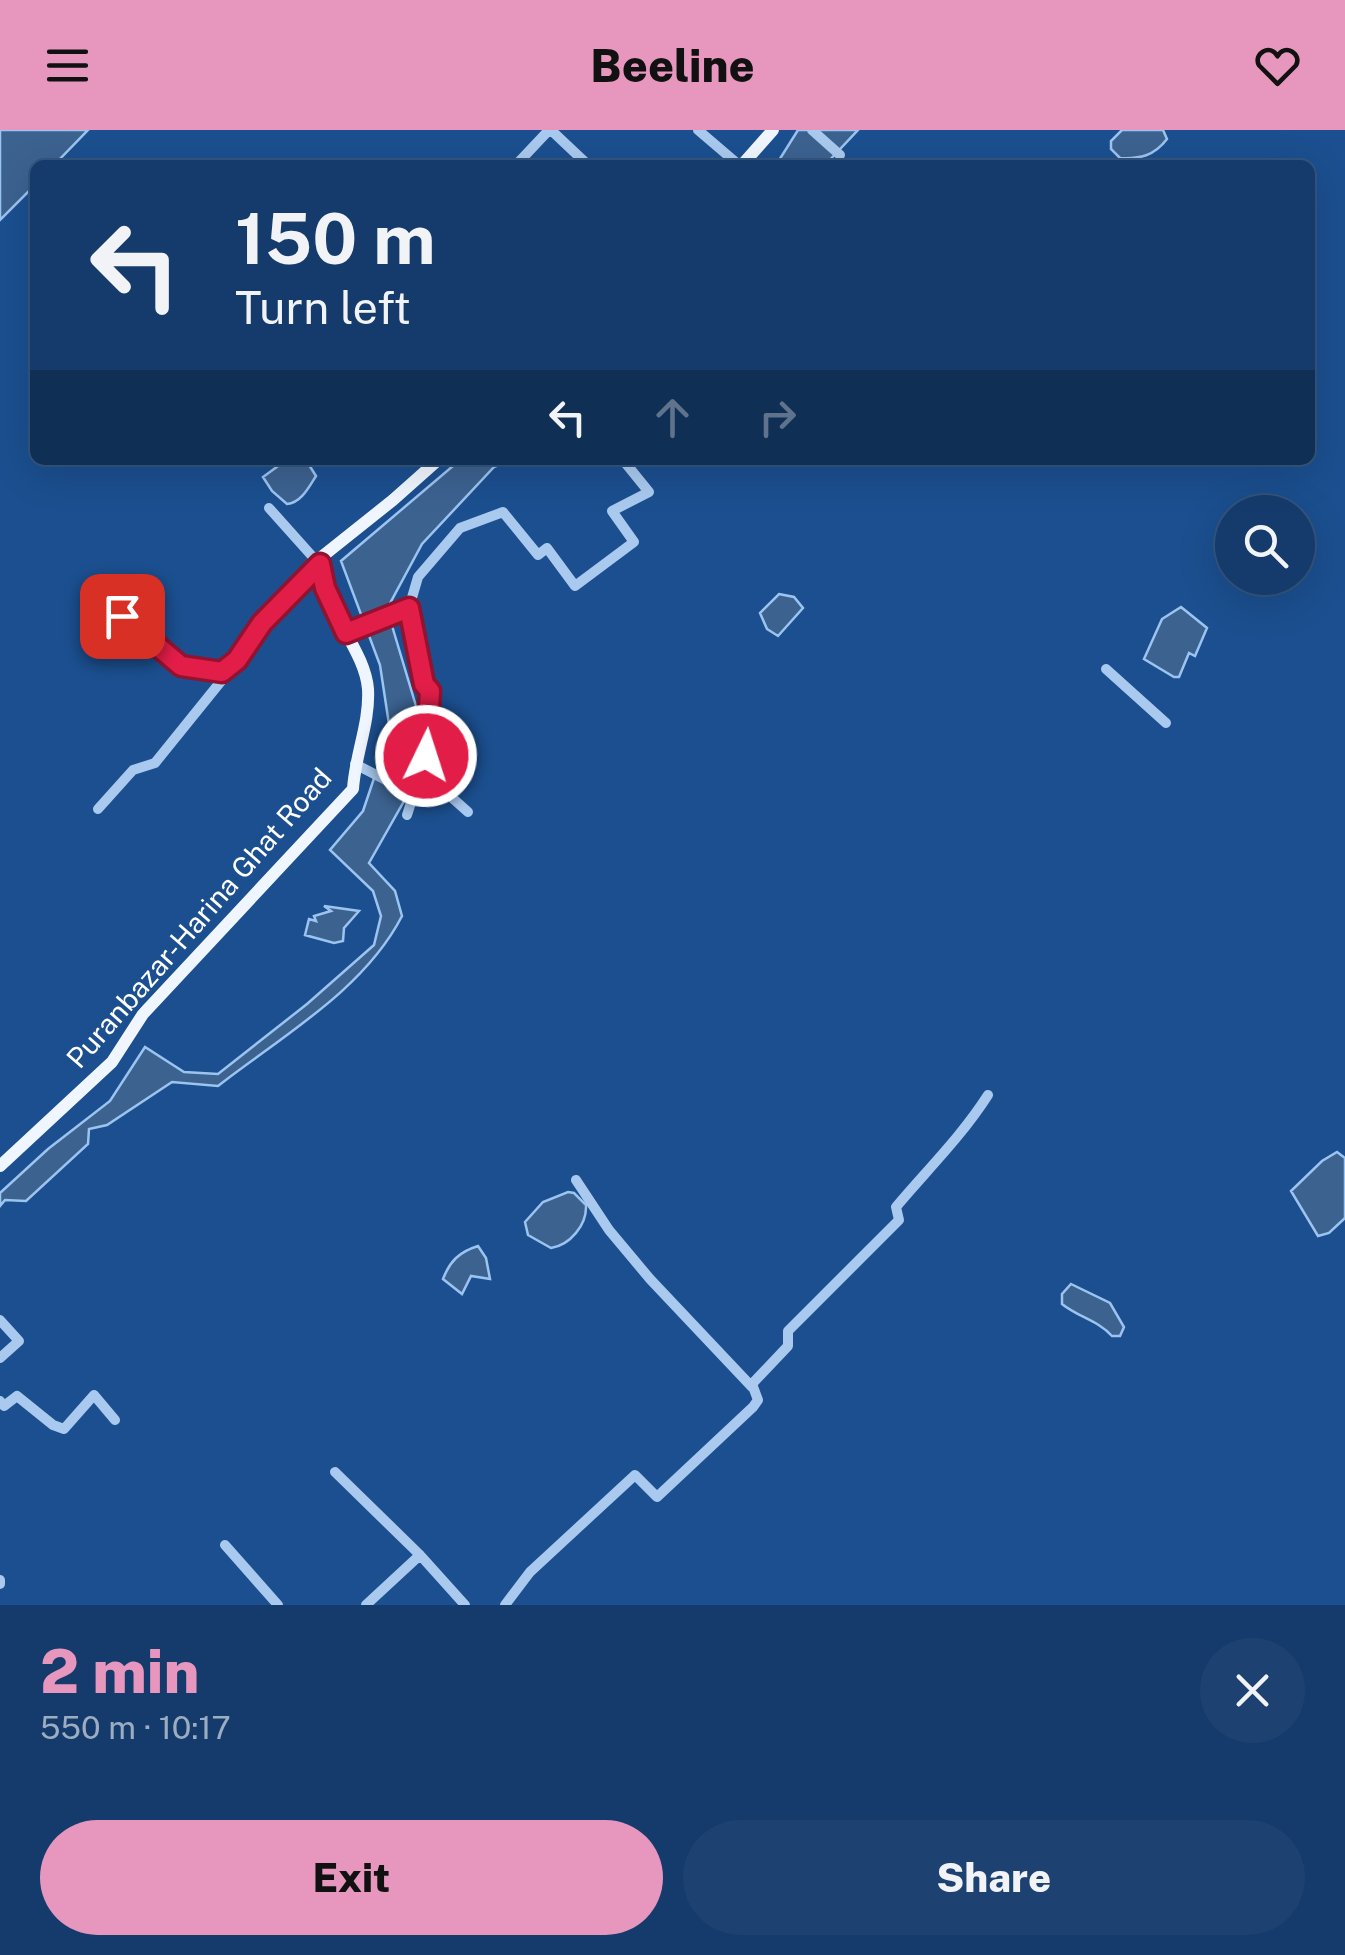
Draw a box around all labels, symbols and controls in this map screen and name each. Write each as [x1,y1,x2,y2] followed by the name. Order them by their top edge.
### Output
[40,38,95,93] icon: menu
[1250,38,1305,93] icon: heart
[590,39,755,92] text: Beeline
[235,197,436,280] text: 150 m
[70,200,200,330] icon: left
[235,281,411,334] text: Turn left
[540,390,595,445] icon: left
[645,390,700,445] icon: ahead
[750,390,805,445] icon: right
[1215,495,1315,595] map controls
[1215,495,1315,595] button: search
[80,574,165,659] pin
[95,589,150,644] icon: arrive
[374,704,478,808] position arrow
[59,761,338,1074] street label: Puranbazar-Harina Ghat Road
[40,1636,199,1707] text: 2 min
[1200,1638,1305,1743] button: close
[40,1709,231,1746] text: 550 m · 10:17
[40,1820,663,1935] button: Exit
[683,1820,1305,1935] button: Share

